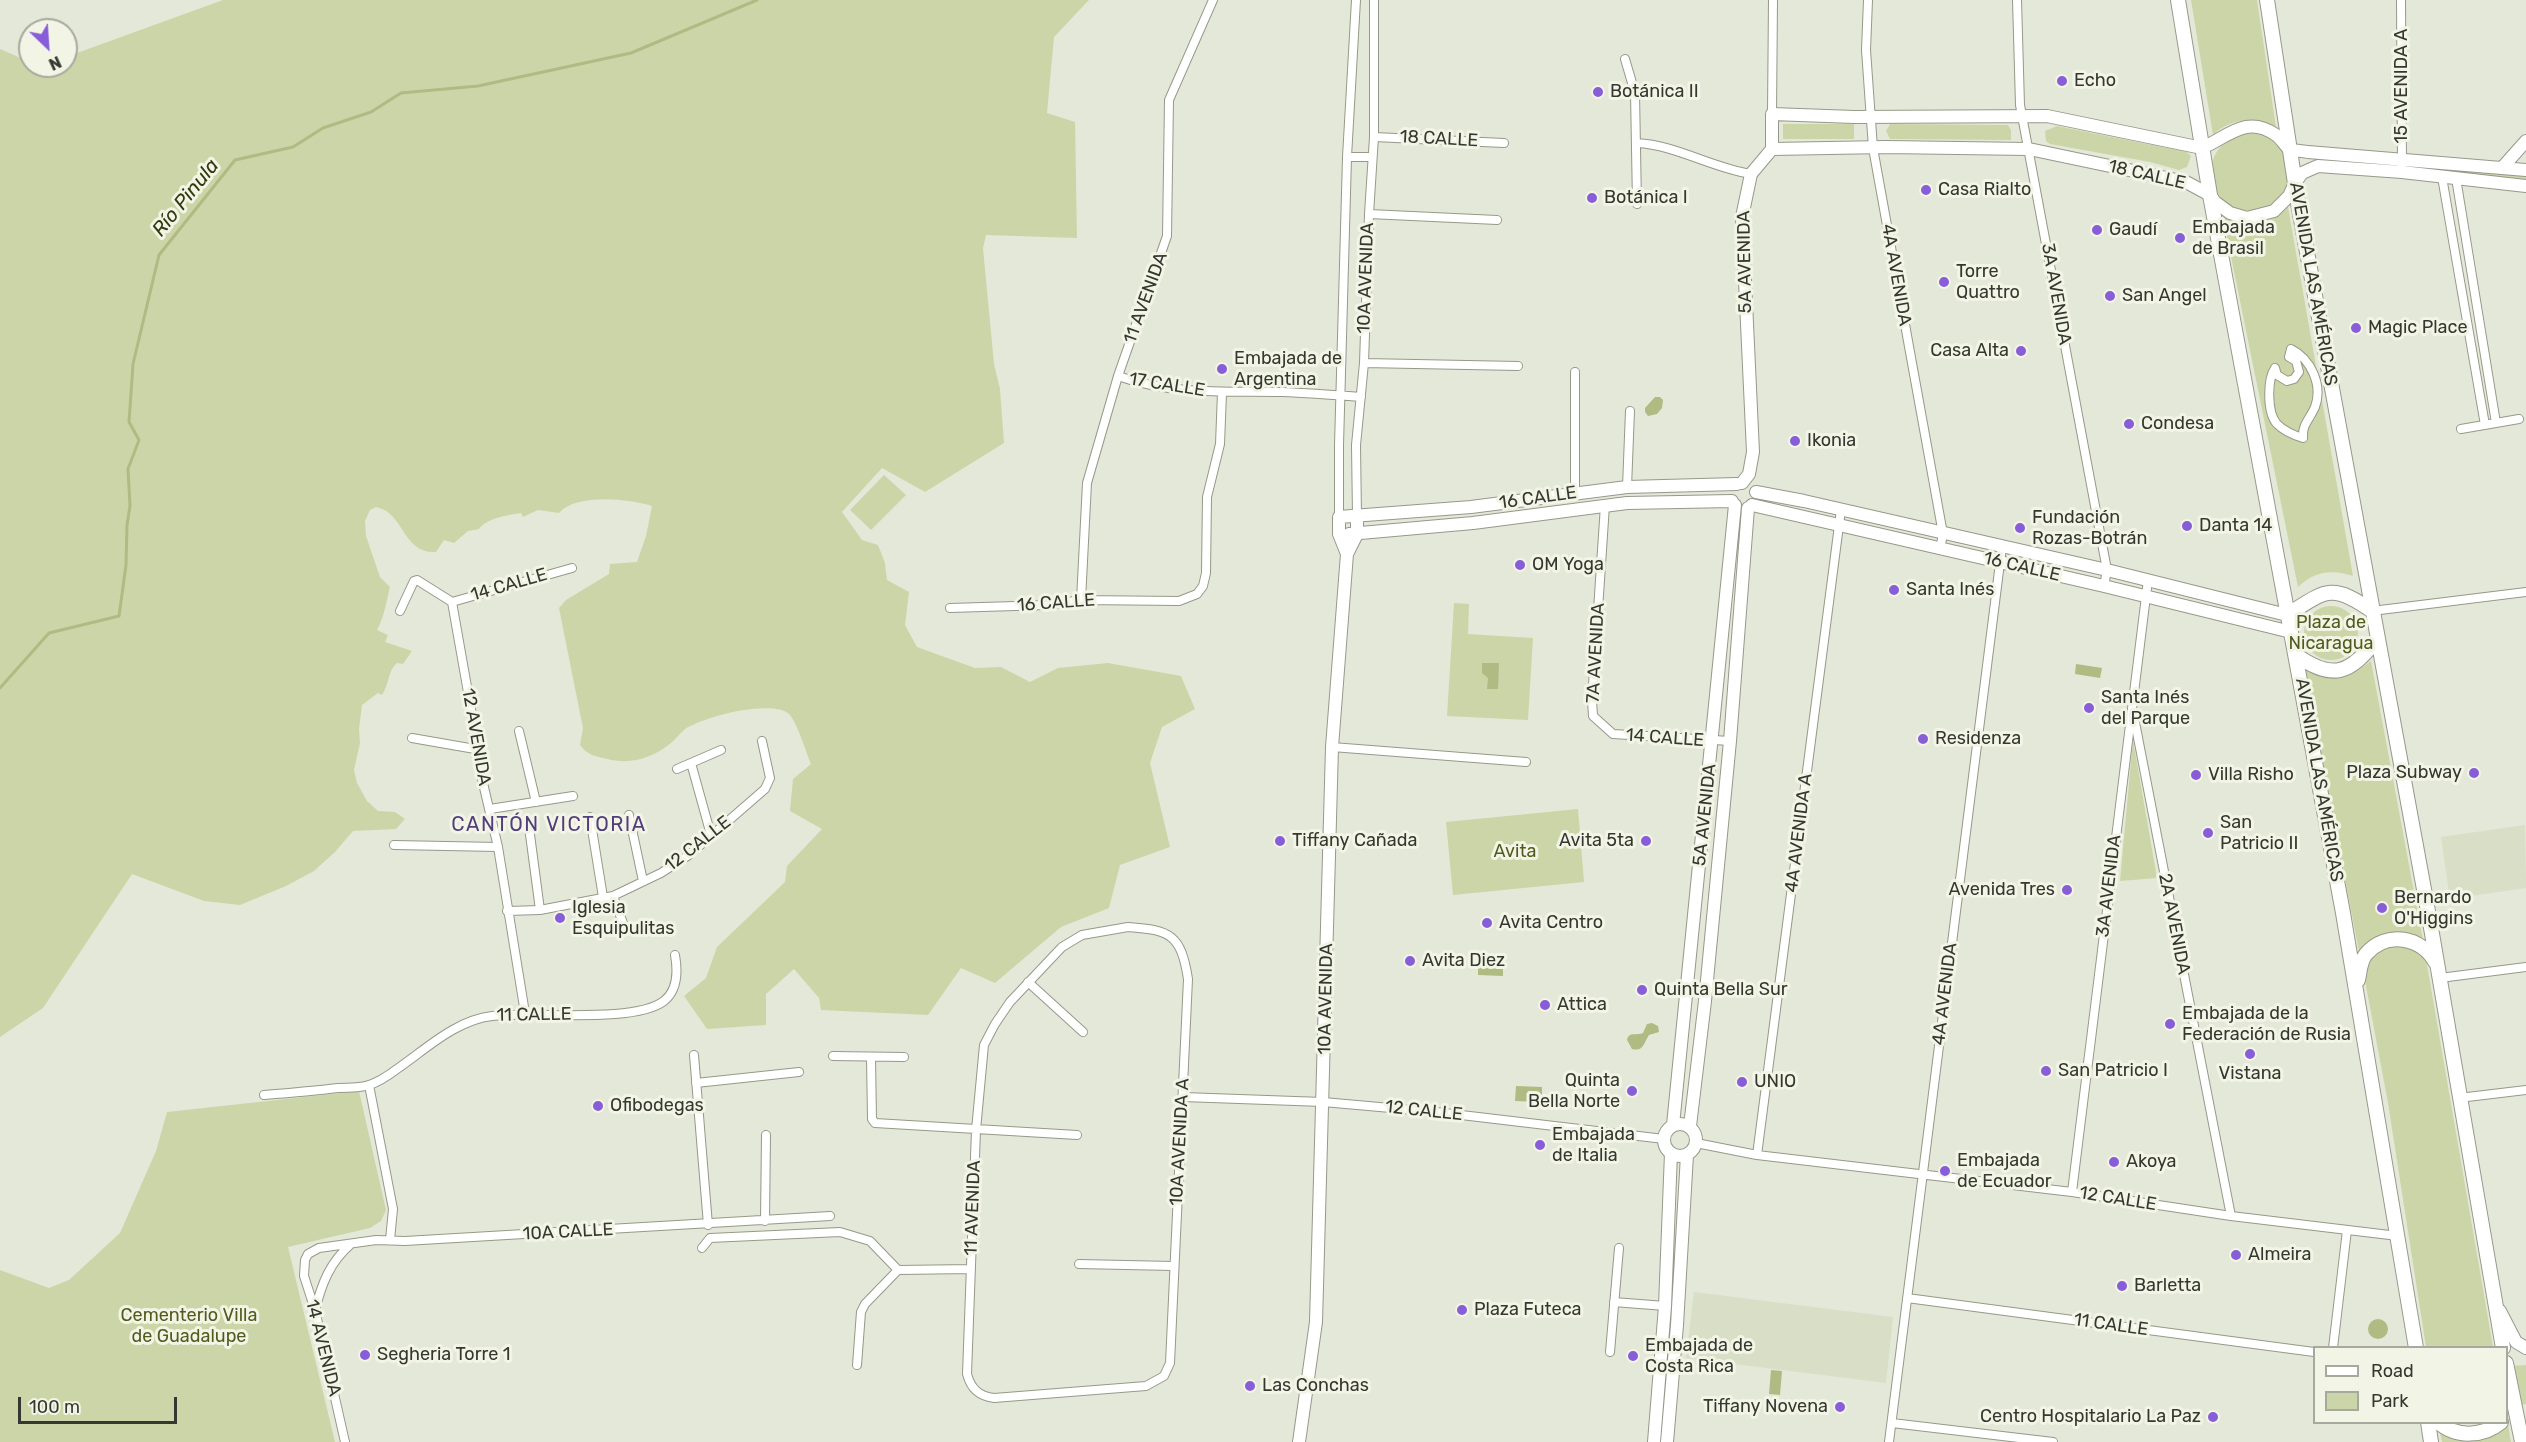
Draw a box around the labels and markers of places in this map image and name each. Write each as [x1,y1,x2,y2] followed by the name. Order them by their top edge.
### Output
[2074,70,2116,92] place label: Echo
[2055,74,2069,88] marker: Echo
[1610,81,1699,103] place label: Botánica II
[1591,85,1605,99] marker: Botánica II
[1938,179,2031,201] place label: Casa Rialto
[1919,183,1933,197] marker: Casa Rialto
[1604,187,1688,209] place label: Botánica I
[1585,191,1599,205] marker: Botánica I
[2192,217,2275,260] place label: Embajada de Brasil
[2109,219,2157,241] place label: Gaudí
[2090,223,2104,237] marker: Gaudí
[2173,231,2187,245] marker: Embajada de Brasil
[1956,261,2020,304] place label: Torre Quattro
[1937,275,1951,289] marker: Torre Quattro
[2122,285,2207,307] place label: San Angel
[2103,289,2117,303] marker: San Angel
[2368,317,2468,339] place label: Magic Place
[2349,321,2363,335] marker: Magic Place
[1930,340,2009,362] place label: Casa Alta
[2014,344,2028,358] marker: Casa Alta
[1234,348,1342,391] place label: Embajada de Argentina
[1215,362,1229,376] marker: Embajada de Argentina
[2141,413,2214,435] place label: Condesa
[2122,417,2136,431] marker: Condesa
[1807,430,1856,452] place label: Ikonia
[1788,434,1802,448] marker: Ikonia
[2032,507,2147,550] place label: Fundación Rozas-Botrán
[2199,515,2272,537] place label: Danta 14
[2180,519,2194,533] marker: Danta 14
[2013,521,2027,535] marker: Fundación Rozas-Botrán
[1532,554,1604,576] place label: OM Yoga
[1513,558,1527,572] marker: OM Yoga
[1906,579,1994,601] place label: Santa Inés
[1887,583,1901,597] marker: Santa Inés
[2101,687,2190,730] place label: Santa Inés del Parque
[2082,701,2096,715] marker: Santa Inés del Parque
[1935,728,2021,750] place label: Residenza
[1916,732,1930,746] marker: Residenza
[2346,762,2462,784] place label: Plaza Subway
[2208,764,2294,786] place label: Villa Risho
[2467,766,2481,780] marker: Plaza Subway
[2189,768,2203,782] marker: Villa Risho
[2220,812,2298,854] place label: San Patricio II
[2201,826,2215,840] marker: San Patricio II
[1292,830,1417,852] place label: Tiffany Cañada
[1559,830,1634,852] place label: Avita 5ta
[1273,834,1287,848] marker: Tiffany Cañada
[1639,834,1653,848] marker: Avita 5ta
[1949,879,2055,901] place label: Avenida Tres
[2060,883,2074,897] marker: Avenida Tres
[2394,887,2473,930] place label: Bernardo O'Higgins
[572,897,674,940] place label: Iglesia Esquipulitas
[2375,901,2389,915] marker: Bernardo O'Higgins
[553,911,567,925] marker: Iglesia Esquipulitas
[1499,912,1603,934] place label: Avita Centro
[1480,916,1494,930] marker: Avita Centro
[1422,950,1505,972] place label: Avita Diez
[1403,954,1417,968] marker: Avita Diez
[1654,979,1788,1001] place label: Quinta Bella Sur
[1635,983,1649,997] marker: Quinta Bella Sur
[1557,994,1607,1016] place label: Attica
[1538,998,1552,1012] marker: Attica
[2182,1003,2351,1046] place label: Embajada de la Federación de Rusia
[2163,1017,2177,1031] marker: Embajada de la Federación de Rusia
[2243,1047,2257,1061] marker: Vistana
[2058,1060,2168,1082] place label: San Patricio I
[2218,1063,2282,1085] place label: Vistana
[2039,1064,2053,1078] marker: San Patricio I
[1528,1070,1620,1112] place label: Quinta Bella Norte
[1754,1071,1796,1093] place label: UNIO
[1735,1075,1749,1089] marker: UNIO
[1625,1084,1639,1098] marker: Quinta Bella Norte
[610,1095,704,1117] place label: Ofibodegas
[591,1099,605,1113] marker: Ofibodegas
[1552,1124,1635,1166] place label: Embajada de Italia
[1533,1138,1547,1152] marker: Embajada de Italia
[1957,1150,2052,1192] place label: Embajada de Ecuador
[2126,1151,2176,1173] place label: Akoya
[2107,1155,2121,1169] marker: Akoya
[1938,1164,1952,1178] marker: Embajada de Ecuador
[2248,1244,2312,1266] place label: Almeira
[2229,1248,2243,1262] marker: Almeira
[2134,1275,2201,1297] place label: Barletta
[2115,1279,2129,1293] marker: Barletta
[1474,1299,1582,1321] place label: Plaza Futeca
[1455,1303,1469,1317] marker: Plaza Futeca
[1645,1335,1753,1378] place label: Embajada de Costa Rica
[377,1344,510,1366] place label: Segheria Torre 1
[358,1348,372,1362] marker: Segheria Torre 1
[1626,1349,1640,1363] marker: Embajada de Costa Rica
[1262,1375,1369,1397] place label: Las Conchas
[1243,1379,1257,1393] marker: Las Conchas
[1703,1396,1828,1418] place label: Tiffany Novena
[1833,1400,1847,1414] marker: Tiffany Novena
[1980,1406,2201,1428] place label: Centro Hospitalario La Paz
[2206,1410,2220,1424] marker: Centro Hospitalario La Paz

